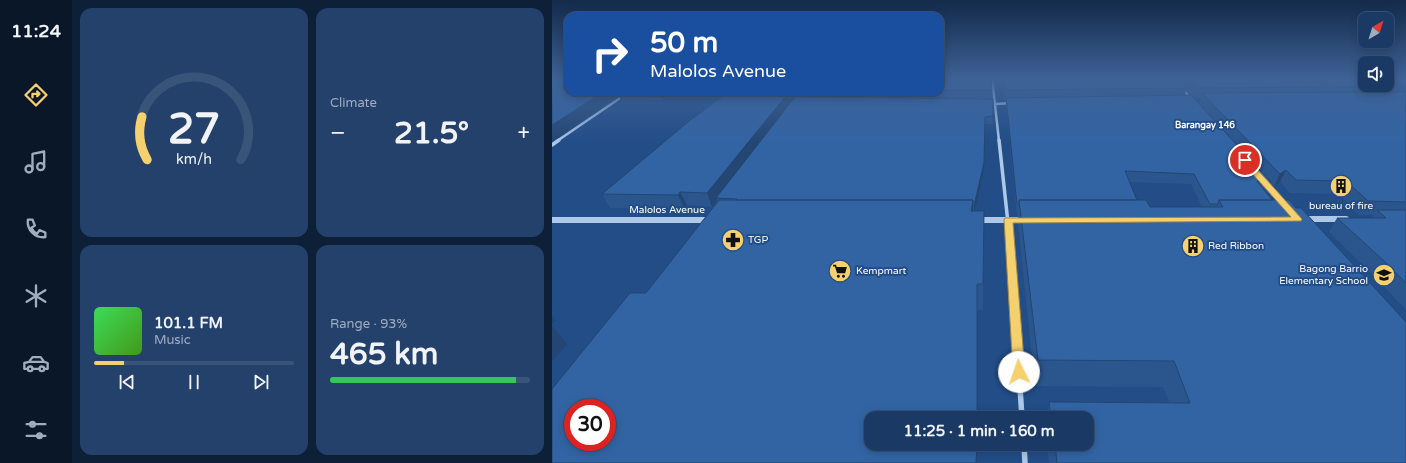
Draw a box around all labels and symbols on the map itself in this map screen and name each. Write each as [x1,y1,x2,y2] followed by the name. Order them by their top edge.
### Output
[1358,12,1394,48] north arrow
[1175,120,1235,131] district label: Barangay 146
[1228,143,1262,177] pin
[1328,173,1354,199] building icon: bureau of fire
[1309,200,1373,212] place label: bureau of fire
[629,204,705,216] street label: Malolos Avenue
[720,227,746,253] pharmacy icon: TGP
[1180,233,1206,259] building icon: Red Ribbon
[748,234,768,246] place label: TGP
[1208,240,1264,252] place label: Red Ribbon
[827,258,853,284] supermarket icon: Kempmart
[1371,262,1397,288] school or university icon: Bagong Barrio Elementary School
[1279,263,1368,287] place label: Bagong Barrio Elementary School
[856,265,906,277] place label: Kempmart
[998,351,1040,393] position arrow
[564,399,616,451] speed limit sign: 30

